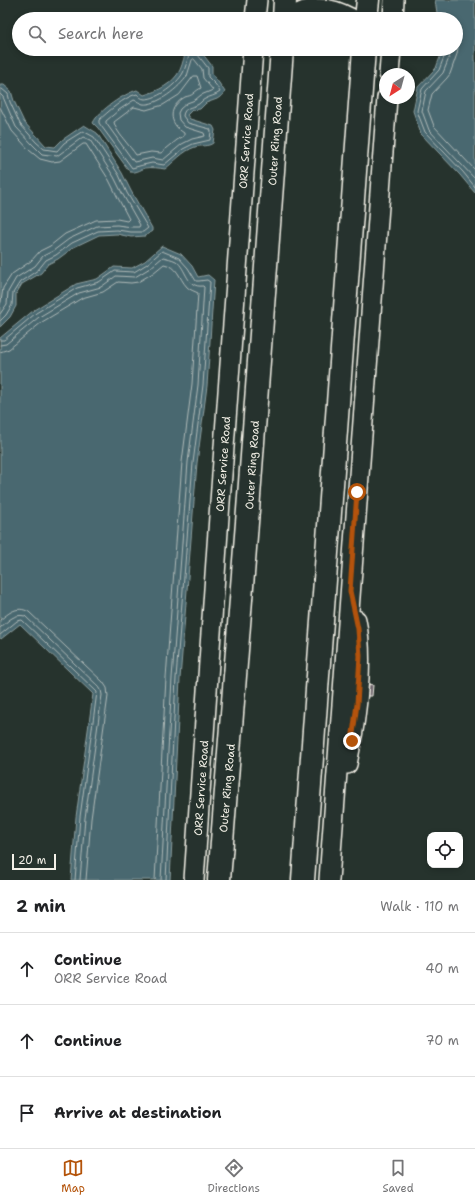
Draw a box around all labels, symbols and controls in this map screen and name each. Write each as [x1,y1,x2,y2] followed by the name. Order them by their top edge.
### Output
[12,12,463,56] search box
[26,23,48,45] icon: search
[58,24,144,44] text: Search here
[379,68,415,104] north arrow
[236,93,257,189] street label: ORR Service Road
[265,96,286,186] street label: Outer Ring Road
[213,416,234,512] street label: ORR Service Road
[242,420,263,510] street label: Outer Ring Road
[348,483,366,501] route start
[343,732,361,750] route end
[191,740,212,836] street label: ORR Service Road
[216,743,239,833] street label: Outer Ring Road
[427,832,463,868] map controls
[427,832,463,868] button: locate
[12,852,56,871] scale bar
[18,853,46,868] text: 20 m
[16,895,66,917] text: 2 min
[380,898,459,915] text: Walk · 110 m
[54,950,122,970] text: Continue
[16,958,38,980] icon: ahead
[425,960,459,977] text: 40 m
[54,970,167,987] text: ORR Service Road
[16,1030,38,1052] icon: ahead
[54,1031,122,1051] text: Continue
[425,1032,459,1049] text: 70 m
[16,1102,38,1124] icon: arrive
[54,1103,222,1123] text: Arrive at destination
[61,1157,85,1196] tab: Map
[207,1157,260,1196] tab: Directions
[382,1157,414,1196] tab: Saved

